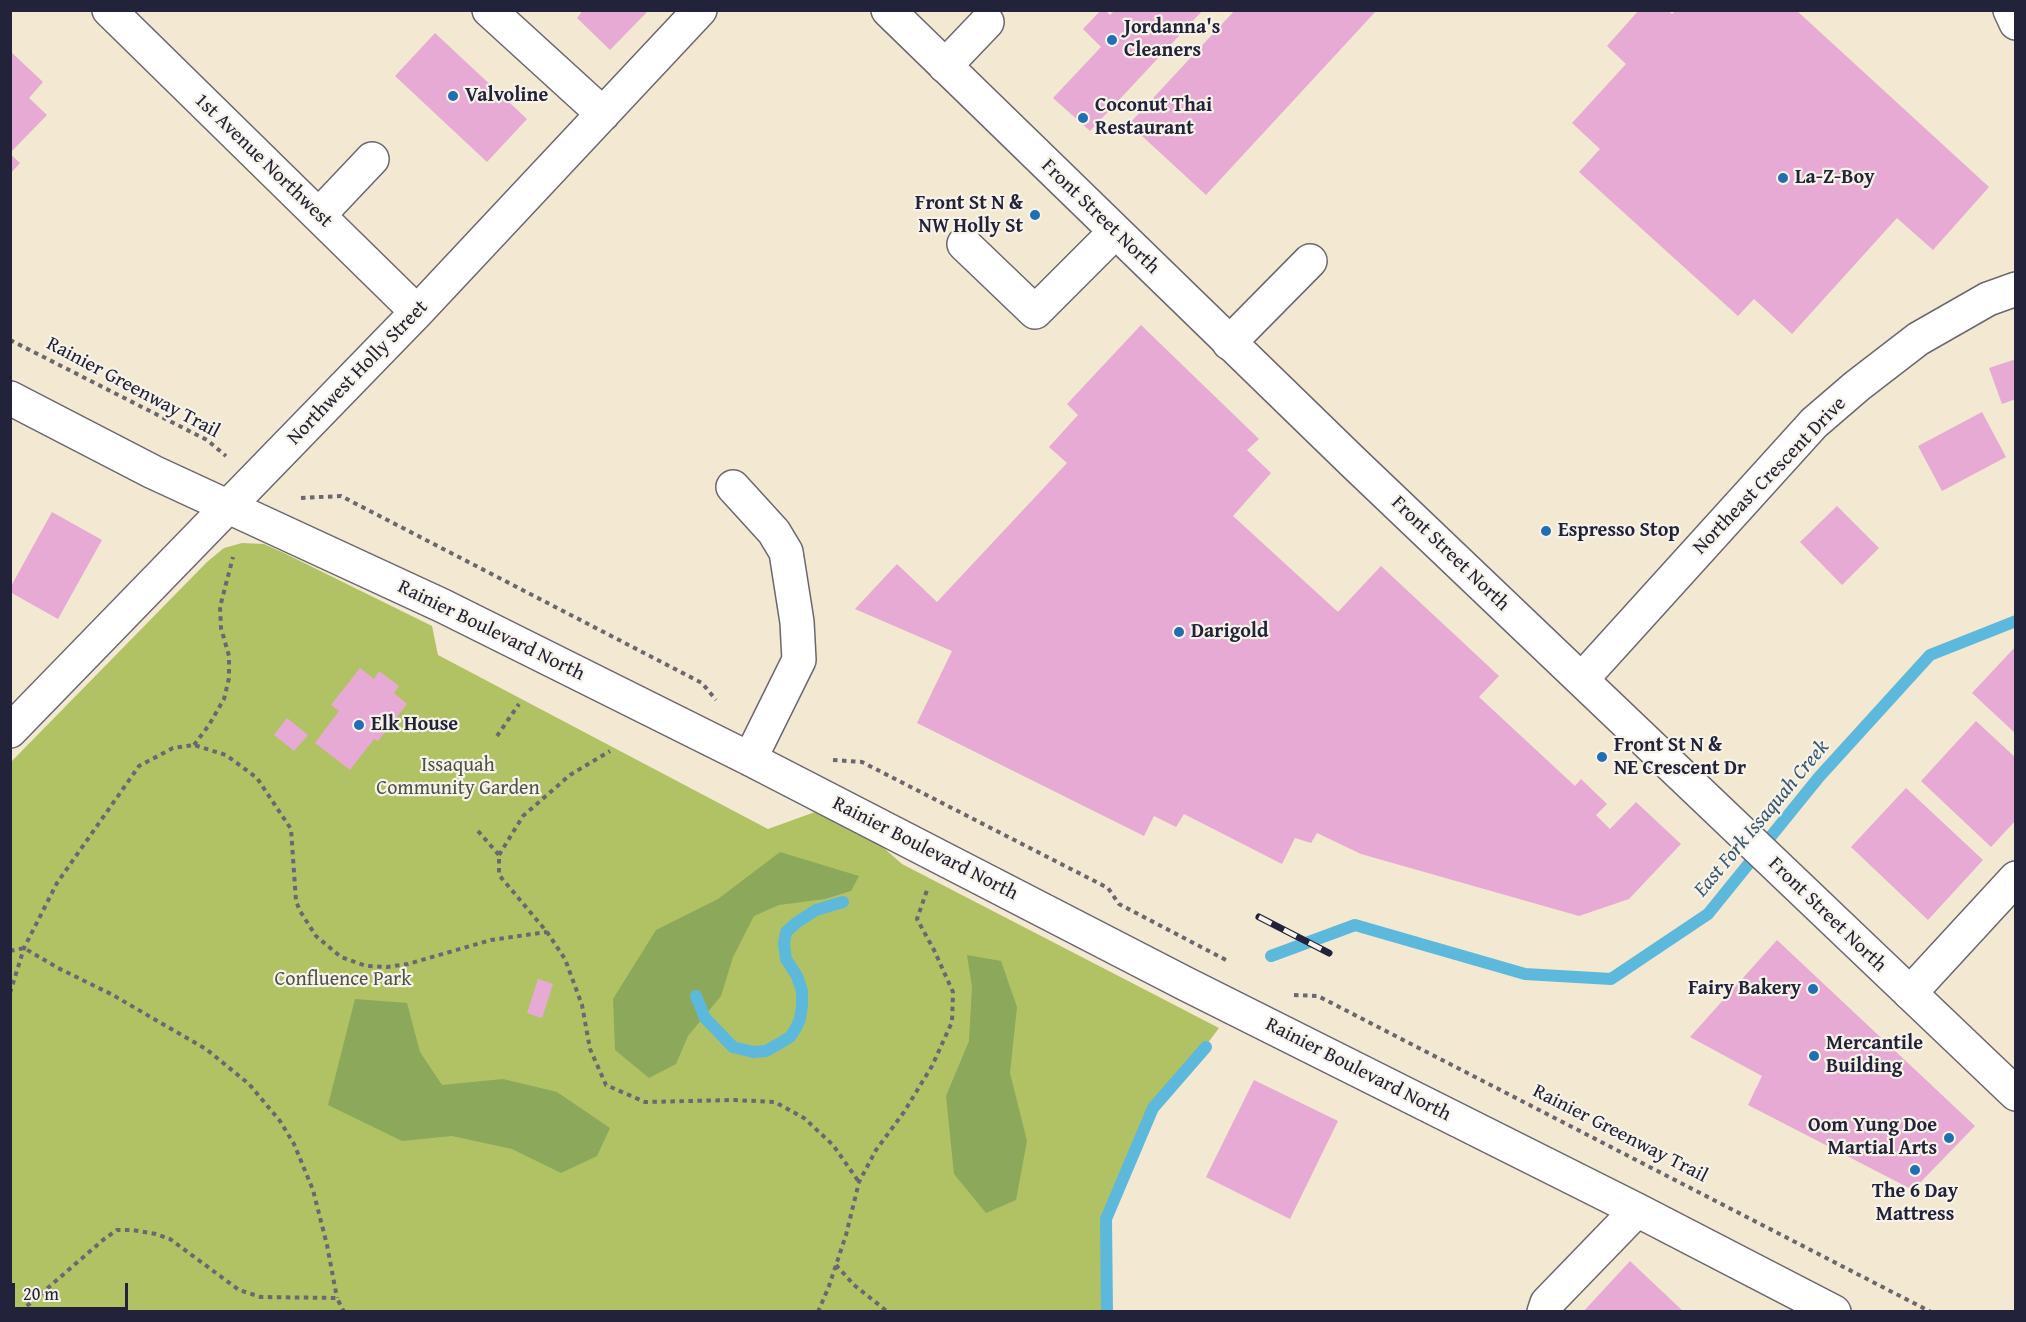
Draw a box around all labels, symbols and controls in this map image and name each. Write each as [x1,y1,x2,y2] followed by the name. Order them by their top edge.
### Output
[1124,16,1220,63] place label: Jordanna's Cleaners
[1105,33,1119,47] marker: Jordanna's Cleaners
[465,84,548,108] place label: Valvoline
[189,89,337,233] street label: 1st Avenue Northwest
[446,89,460,103] marker: Valvoline
[1095,94,1212,141] place label: Coconut Thai Restaurant
[1076,111,1090,125] marker: Coconut Thai Restaurant
[1036,154,1164,280] street label: Front Street North
[1795,166,1874,190] place label: La-Z-Boy
[1776,171,1790,185] marker: La-Z-Boy
[915,192,1023,239] place label: Front St N & NW Holly St
[1028,208,1042,222] marker: Front St N & NW Holly St
[283,296,433,450] street label: Northwest Holly Street
[42,332,224,444] street label: Rainier Greenway Trail
[1688,392,1852,560] street label: Northeast Crescent Drive
[1386,491,1514,617] street label: Front Street North
[1558,519,1680,543] place label: Espresso Stop
[1539,524,1553,538] marker: Espresso Stop
[394,575,588,687] street label: Rainier Boulevard North
[1191,620,1269,644] place label: Darigold
[1172,625,1186,639] marker: Darigold
[371,713,458,737] place label: Elk House
[352,718,366,732] marker: Elk House
[1614,734,1746,781] place label: Front St N & NE Crescent Dr
[1689,735,1835,903] water label: East Fork Issaquah Creek
[1595,750,1609,764] marker: Front St N & NE Crescent Dr
[376,754,540,801] park label: Issaquah Community Garden
[828,792,1022,906] street label: Rainier Boulevard North
[1763,852,1891,978] street label: Front Street North
[274,968,412,992] park label: Confluence Park
[1688,977,1801,1001] place label: Fairy Bakery
[1806,982,1820,996] marker: Fairy Bakery
[1261,1013,1455,1127] street label: Rainier Boulevard North
[1826,1032,1923,1079] place label: Mercantile Building
[1807,1049,1821,1063] marker: Mercantile Building
[1529,1080,1711,1188] street label: Rainier Greenway Trail
[1808,1114,1937,1161] place label: Oom Yung Doe Martial Arts
[1942,1131,1956,1145] marker: Oom Yung Doe Martial Arts
[1908,1163,1922,1177] marker: The 6 Day Mattress
[1872,1180,1958,1227] place label: The 6 Day Mattress
[15,1271,130,1309] scale bar
[23,1280,59,1307] text: 20 m

